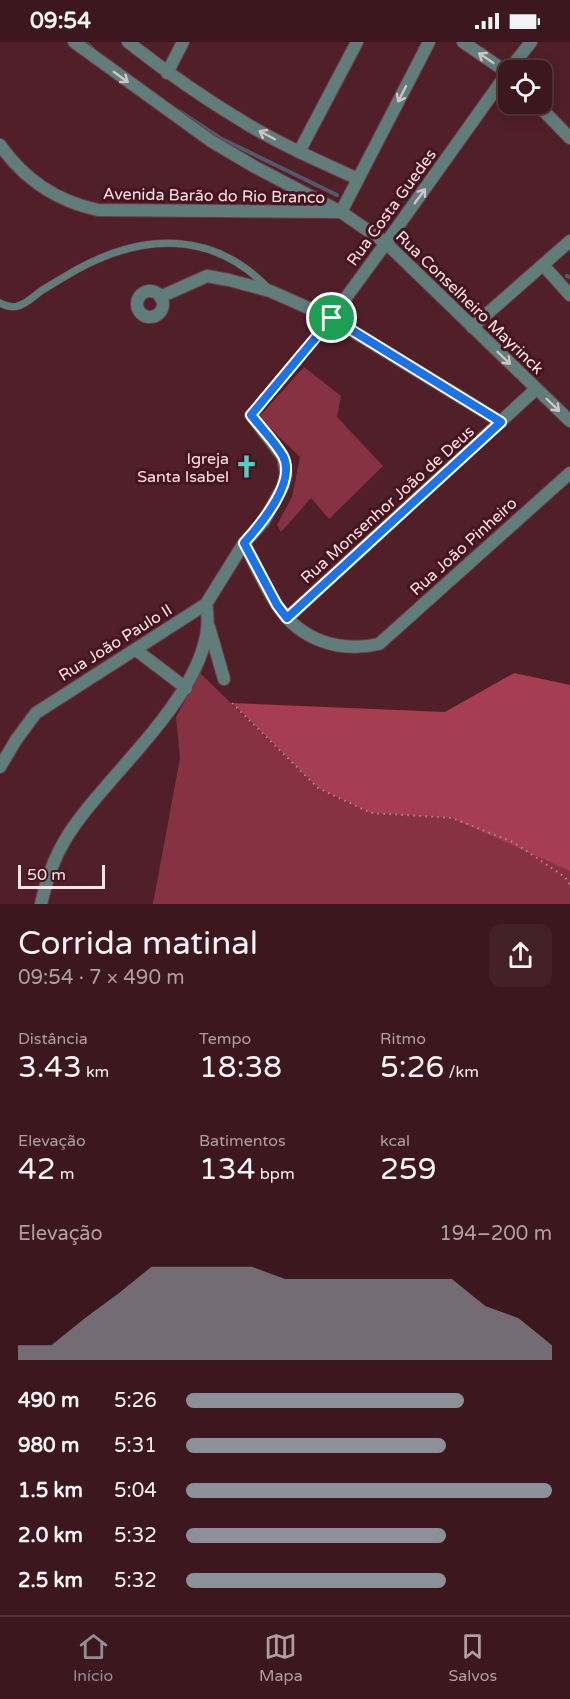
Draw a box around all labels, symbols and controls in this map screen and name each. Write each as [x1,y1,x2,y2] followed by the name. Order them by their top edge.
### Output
[30,8,91,34] text: 09:54
[477,51,494,64] one-way arrow
[498,60,552,114] map controls
[498,60,552,114] button: locate
[113,70,129,83] one-way arrow
[396,85,408,102] one-way arrow
[259,129,277,140] one-way arrow
[343,145,441,270] street label: Rua Costa Guedes
[103,184,325,208] street label: Avenida Barão do Rio Branco
[414,188,426,204] one-way arrow
[391,227,548,379] street label: Rua Conselheiro Mayrinck
[306,292,357,343] pin
[315,301,348,334] icon: arrive
[497,351,512,365] one-way arrow
[545,398,560,412] one-way arrow
[297,421,479,588] street label: Rua Monsenhor João de Deus
[137,449,229,487] place label: Igreja Santa Isabel
[234,454,260,480] church icon: Igreja Santa Isabel
[406,493,521,600] street label: Rua João Pinheiro
[55,600,176,686] street label: Rua João Paulo II
[18,862,105,890] scale bar
[27,865,66,885] text: 50 m
[18,924,258,963] text: Corrida matinal
[489,924,552,987] button: share
[18,966,185,990] text: 09:54 · 7 × 490 m
[18,1029,88,1049] text: Distância
[199,1029,251,1049] text: Tempo
[380,1029,426,1049] text: Ritmo
[18,1049,82,1086] text: 3.43
[199,1049,282,1086] text: 18:38
[380,1049,444,1086] text: 5:26
[82,1062,109,1082] text: km
[444,1062,479,1082] text: /km
[18,1131,86,1151] text: Elevação
[199,1131,286,1151] text: Batimentos
[380,1131,410,1151] text: kcal
[18,1151,56,1188] text: 42
[199,1151,256,1188] text: 134
[380,1151,437,1188] text: 259
[56,1164,75,1184] text: m
[256,1164,295,1184] text: bpm
[18,1222,103,1246] text: Elevação
[439,1222,552,1246] text: 194–200 m
[18,1389,79,1413] text: 490 m
[114,1389,157,1413] text: 5:26
[18,1434,79,1458] text: 980 m
[114,1434,157,1458] text: 5:31
[18,1479,83,1503] text: 1.5 km
[114,1479,157,1503] text: 5:04
[18,1524,83,1548] text: 2.0 km
[114,1524,157,1548] text: 5:32
[18,1569,83,1593] text: 2.5 km
[114,1569,157,1593] text: 5:32
[73,1630,113,1686] tab: Início
[259,1630,303,1686] tab: Mapa
[448,1630,497,1686] tab: Salvos

